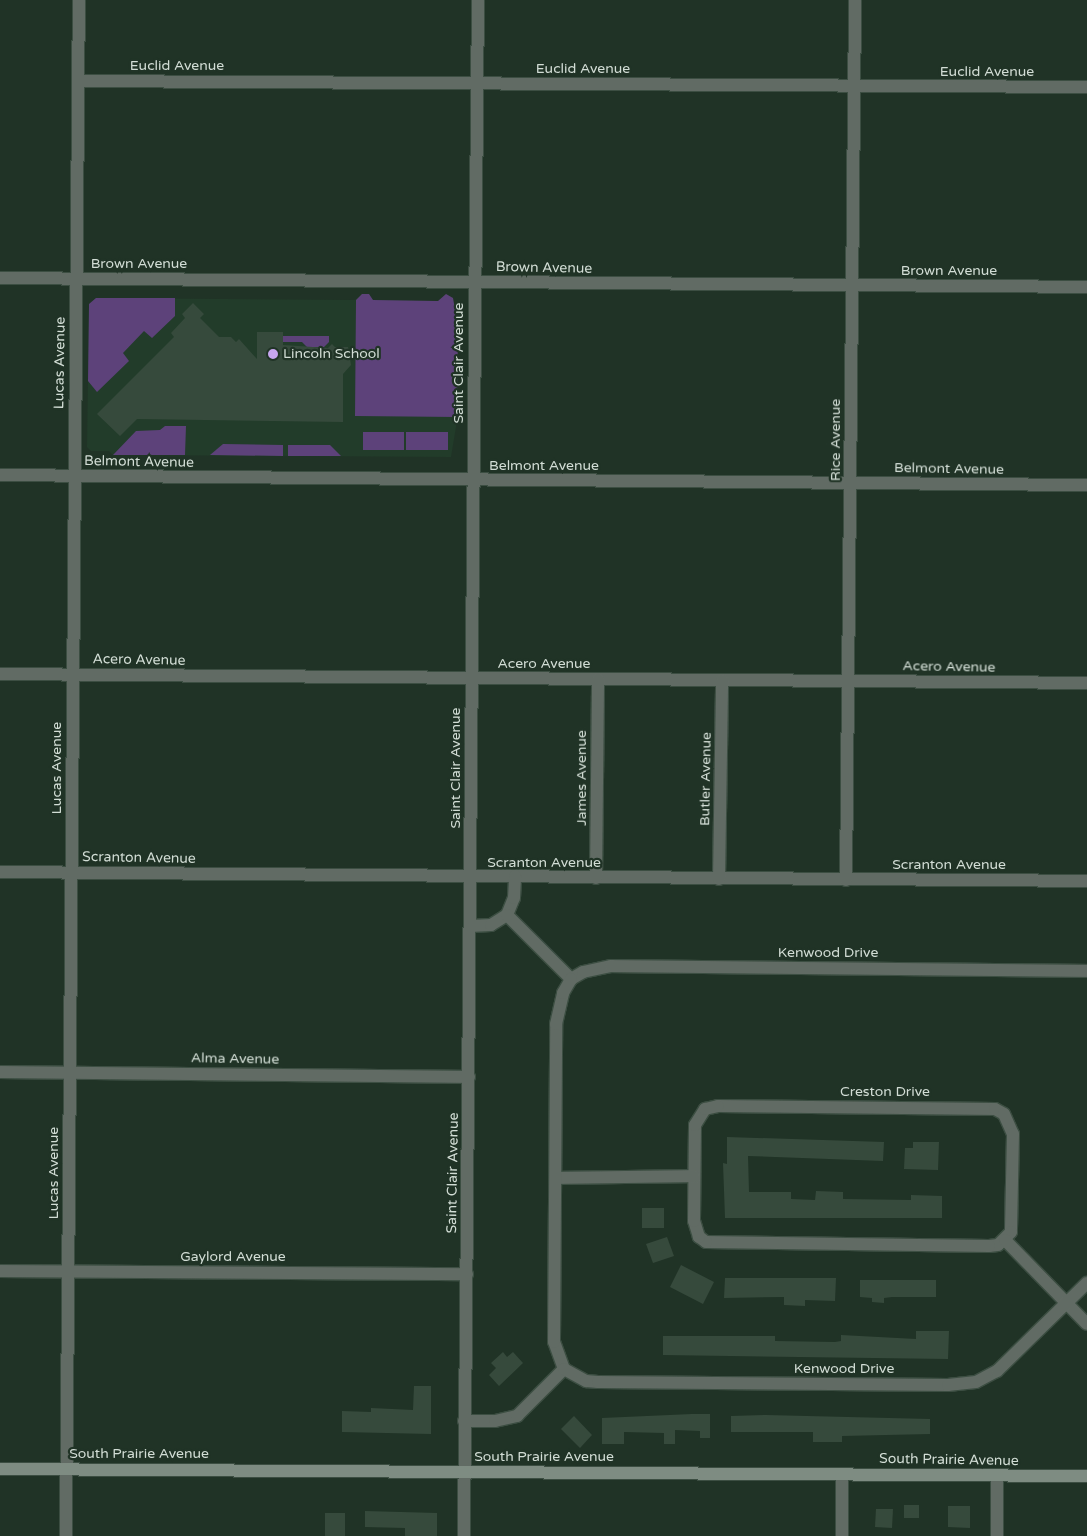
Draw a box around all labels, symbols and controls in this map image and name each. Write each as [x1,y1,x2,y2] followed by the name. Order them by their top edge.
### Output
[130,58,224,74] street label: Euclid Avenue
[536,61,630,77] street label: Euclid Avenue
[940,64,1034,80] street label: Euclid Avenue
[91,256,187,272] street label: Brown Avenue
[496,259,592,277] street label: Brown Avenue
[901,263,997,279] street label: Brown Avenue
[451,302,467,424] street label: Saint Clair Avenue
[51,317,69,409] street label: Lucas Avenue
[283,346,380,362] place label: Lincoln School
[267,348,279,360] marker: Lincoln School
[828,399,844,481] street label: Rice Avenue
[84,453,194,471] street label: Belmont Avenue
[489,458,599,474] street label: Belmont Avenue
[894,460,1004,478] street label: Belmont Avenue
[92,651,186,669] street label: Acero Avenue
[497,656,591,672] street label: Acero Avenue
[902,658,996,676] street label: Acero Avenue
[448,707,464,829] street label: Saint Clair Avenue
[49,722,65,814] street label: Lucas Avenue
[574,730,590,826] street label: James Avenue
[697,732,715,826] street label: Butler Avenue
[82,849,196,867] street label: Scranton Avenue
[487,855,601,871] street label: Scranton Avenue
[892,857,1006,873] street label: Scranton Avenue
[778,945,878,961] street label: Kenwood Drive
[191,1050,279,1068] street label: Alma Avenue
[840,1084,930,1100] street label: Creston Drive
[444,1112,462,1234] street label: Saint Clair Avenue
[46,1127,62,1219] street label: Lucas Avenue
[180,1249,286,1265] street label: Gaylord Avenue
[794,1361,894,1377] street label: Kenwood Drive
[69,1446,209,1462] street label: South Prairie Avenue
[474,1449,614,1465] street label: South Prairie Avenue
[879,1450,1019,1470] street label: South Prairie Avenue

